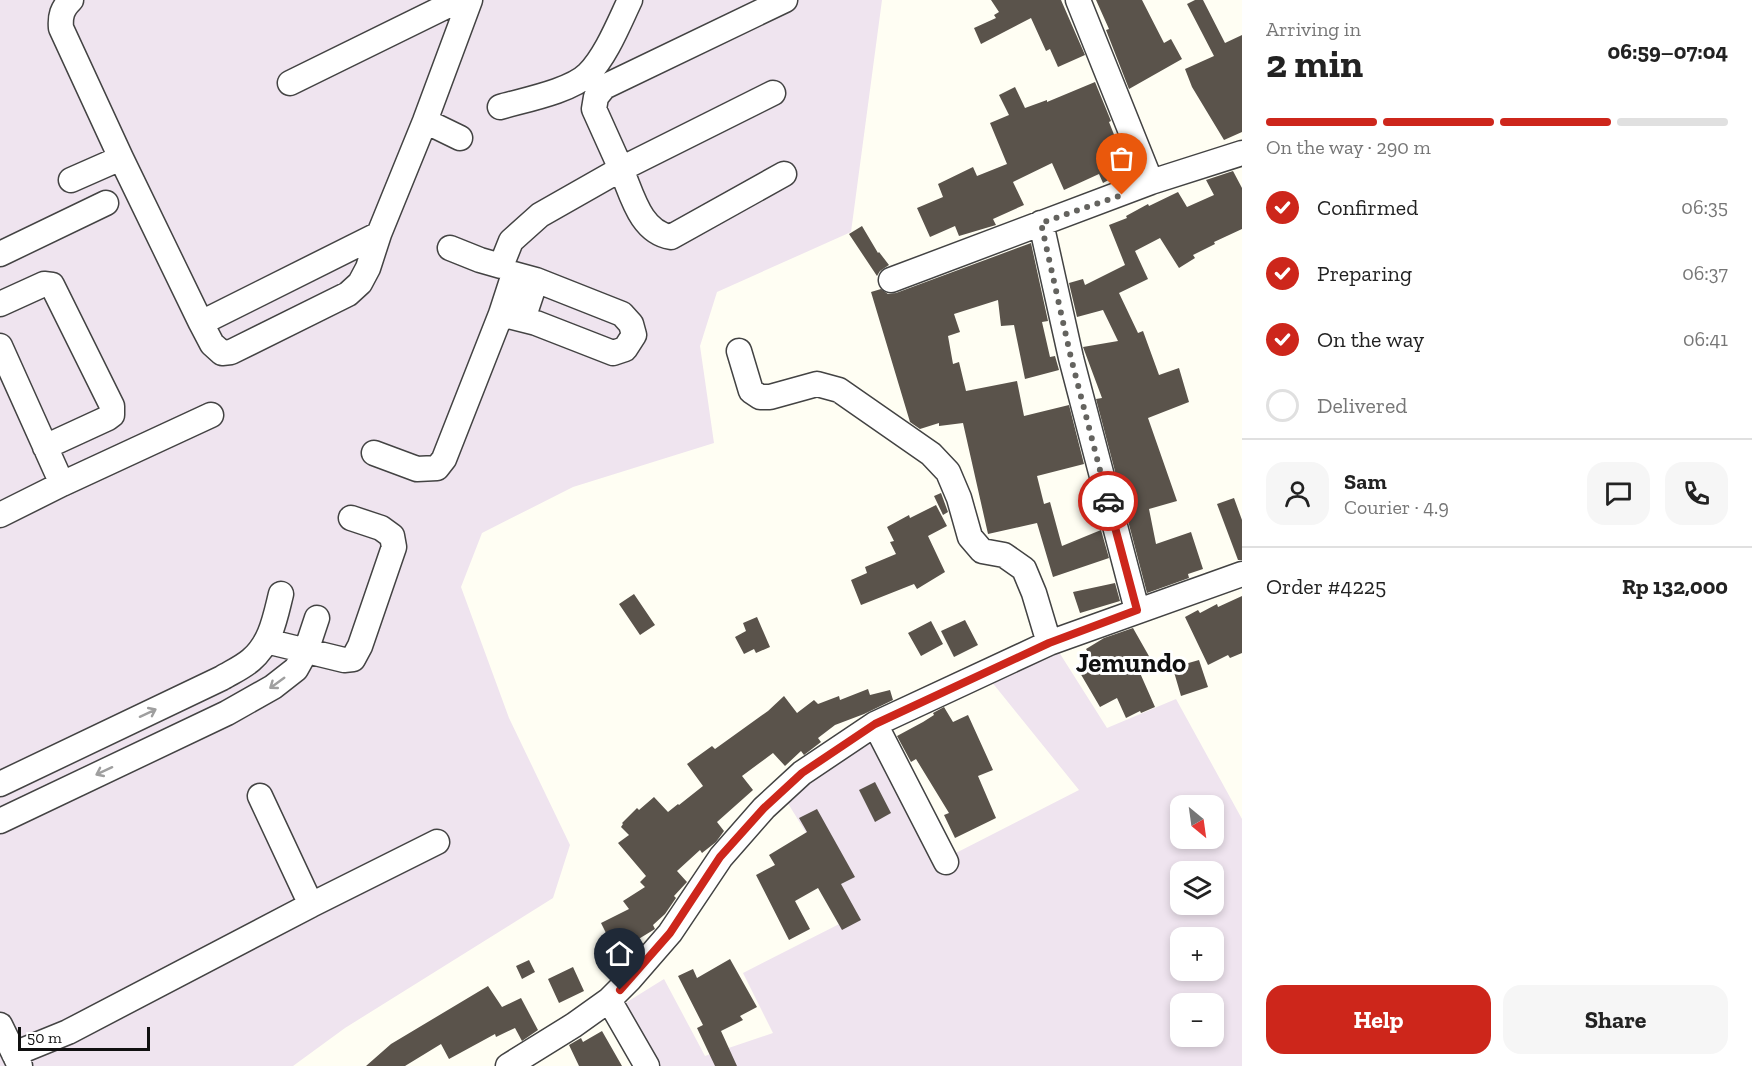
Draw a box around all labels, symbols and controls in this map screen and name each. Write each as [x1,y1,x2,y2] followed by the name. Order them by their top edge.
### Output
[1266,17,1361,41] text: Arriving in
[1608,38,1728,65] text: 06:59–07:04
[1266,40,1363,87] text: 2 min
[1096,133,1147,195] pin
[1266,135,1431,159] text: On the way · 290 m
[1105,142,1138,175] icon: bag
[1266,191,1299,224] icon: check
[1317,194,1418,221] text: Confirmed
[1681,195,1728,219] text: 06:35
[1266,257,1299,290] icon: check
[1317,260,1412,287] text: Preparing
[1682,261,1728,285] text: 06:37
[1266,323,1299,356] icon: check
[1317,326,1424,353] text: On the way
[1683,327,1728,351] text: 06:41
[1317,392,1407,419] text: Delivered
[1266,462,1329,525] button: person
[1587,462,1650,525] button: chat
[1665,462,1728,525] button: phone
[1344,468,1387,495] text: Sam
[1078,471,1138,531] courier
[1092,485,1125,518] icon: car
[1344,495,1449,519] text: Courier · 4.9
[1266,573,1386,600] text: Order #4225
[1622,573,1728,600] text: Rp 132,000
[1076,647,1186,679] district label: Jemundo
[270,677,286,690] one-way arrow
[138,707,156,719] one-way arrow
[95,766,113,778] one-way arrow
[1170,795,1224,849] north arrow
[1170,795,1224,1047] map controls
[1170,861,1224,915] button: layers
[1170,927,1224,981] button: +
[594,928,645,990] pin
[603,937,636,970] icon: home
[1266,985,1491,1054] button: Help
[1503,985,1728,1054] button: Share
[1170,993,1224,1047] button: −
[18,1024,150,1052] scale bar
[27,1028,62,1047] text: 50 m

